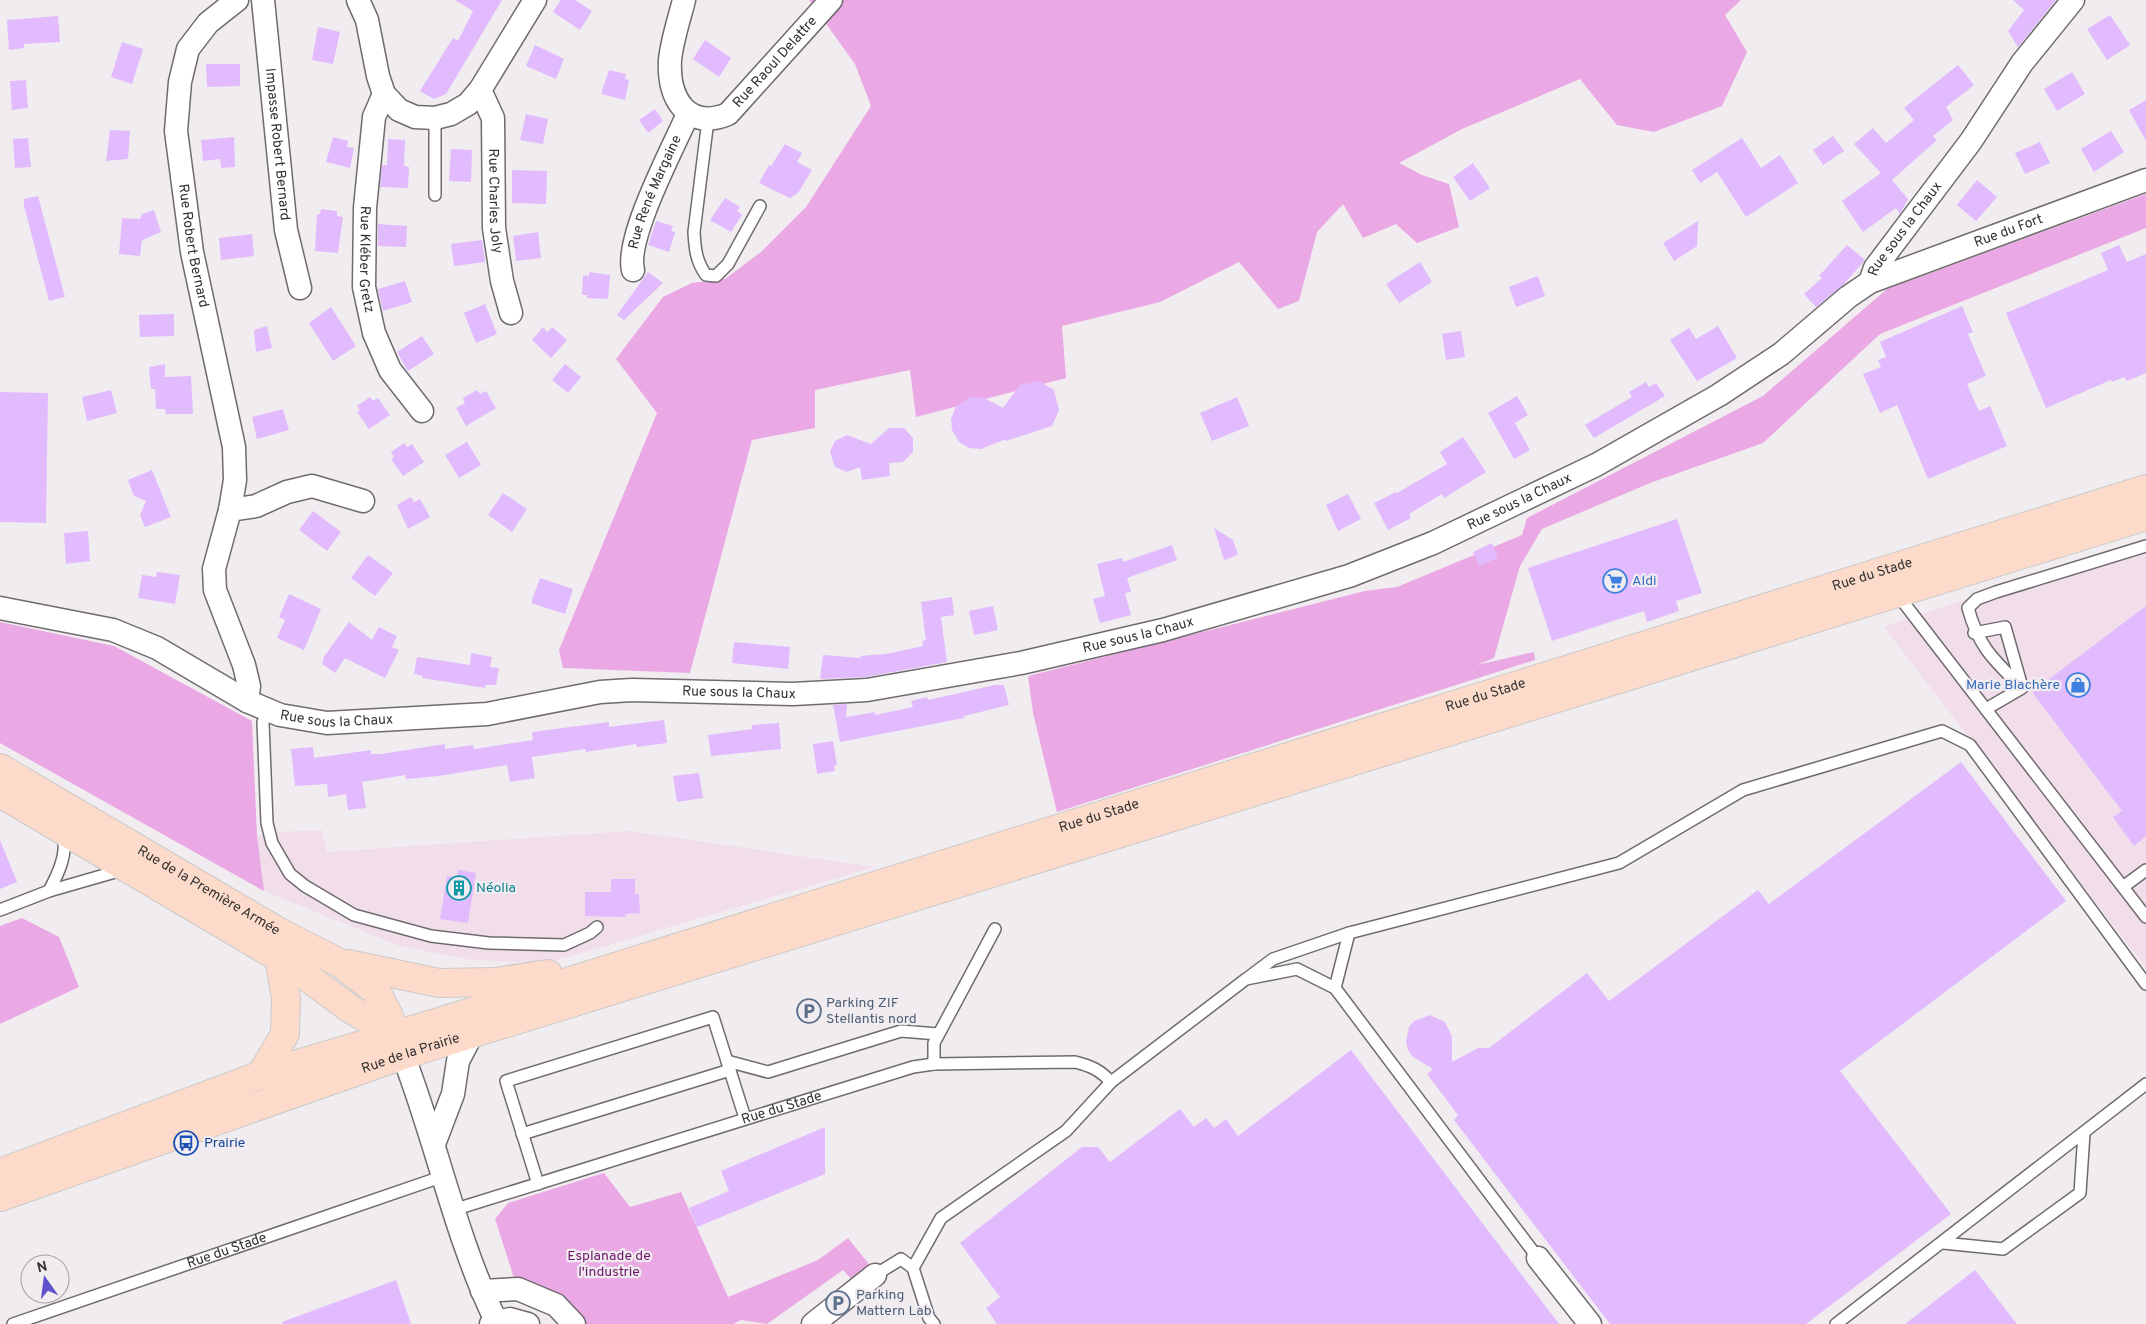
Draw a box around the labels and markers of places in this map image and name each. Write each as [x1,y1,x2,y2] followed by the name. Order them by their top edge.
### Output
[1602,568,1628,594] supermarket icon: Aldi
[1632,573,1657,590] place label: Aldi
[2065,672,2091,698] shop icon: Marie Blachère
[1966,677,2060,694] place label: Marie Blachère
[446,875,472,901] building icon: Néolia
[476,880,516,897] place label: Néolia
[826,995,917,1028] place label: Parking ZIF Stellantis nord
[796,998,822,1024] parking icon: Parking ZIF Stellantis nord
[173,1130,199,1156] bus stop icon: Prairie
[204,1135,245,1152] place label: Prairie
[856,1287,932,1320] place label: Parking Mattern Lab
[825,1290,851,1316] parking icon: Parking Mattern Lab

